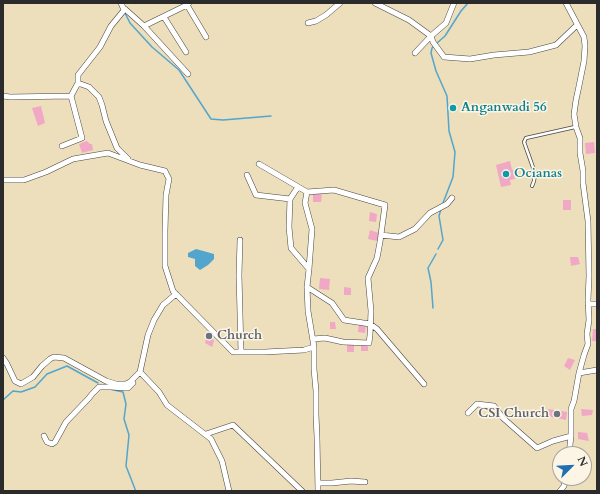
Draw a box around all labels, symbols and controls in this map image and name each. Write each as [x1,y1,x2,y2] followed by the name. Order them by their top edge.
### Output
[461,100,547,116] place label: Anganwadi 56
[448,103,458,113] marker: Anganwadi 56
[514,166,562,182] place label: Ocianas
[501,169,511,179] marker: Ocianas
[217,328,262,344] place label: Church
[204,331,214,341] marker: Church
[478,406,549,422] place label: CSI Church
[552,409,562,419] marker: CSI Church
[552,446,592,486] north arrow
[574,454,591,469] text: N

